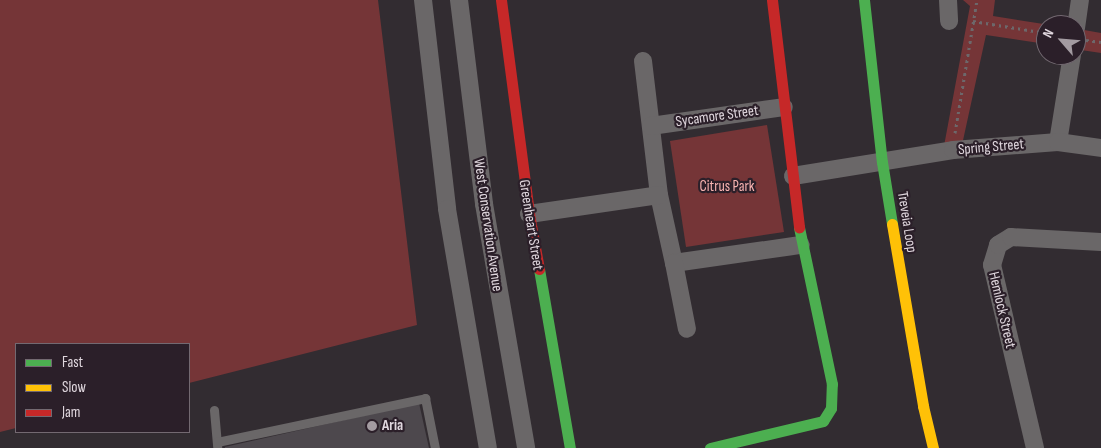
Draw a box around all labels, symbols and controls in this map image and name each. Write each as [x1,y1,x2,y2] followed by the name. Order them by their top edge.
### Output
[1036,15,1086,65] north arrow
[1039,26,1057,41] text: N
[674,101,760,131] street label: Sycamore Street
[957,135,1025,159] street label: Spring Street
[470,157,506,293] street label: West Conservation Avenue
[515,178,547,272] street label: Greenheart Street
[700,178,754,196] park label: Citrus Park
[893,190,921,254] street label: Treveia Loop
[984,270,1020,350] street label: Hemlock Street
[15,343,190,433] legend
[62,353,83,372] text: Fast
[62,378,86,397] text: Slow
[62,403,80,422] text: Jam
[382,417,403,435] place label: Aria
[366,420,378,432] marker: Aria

